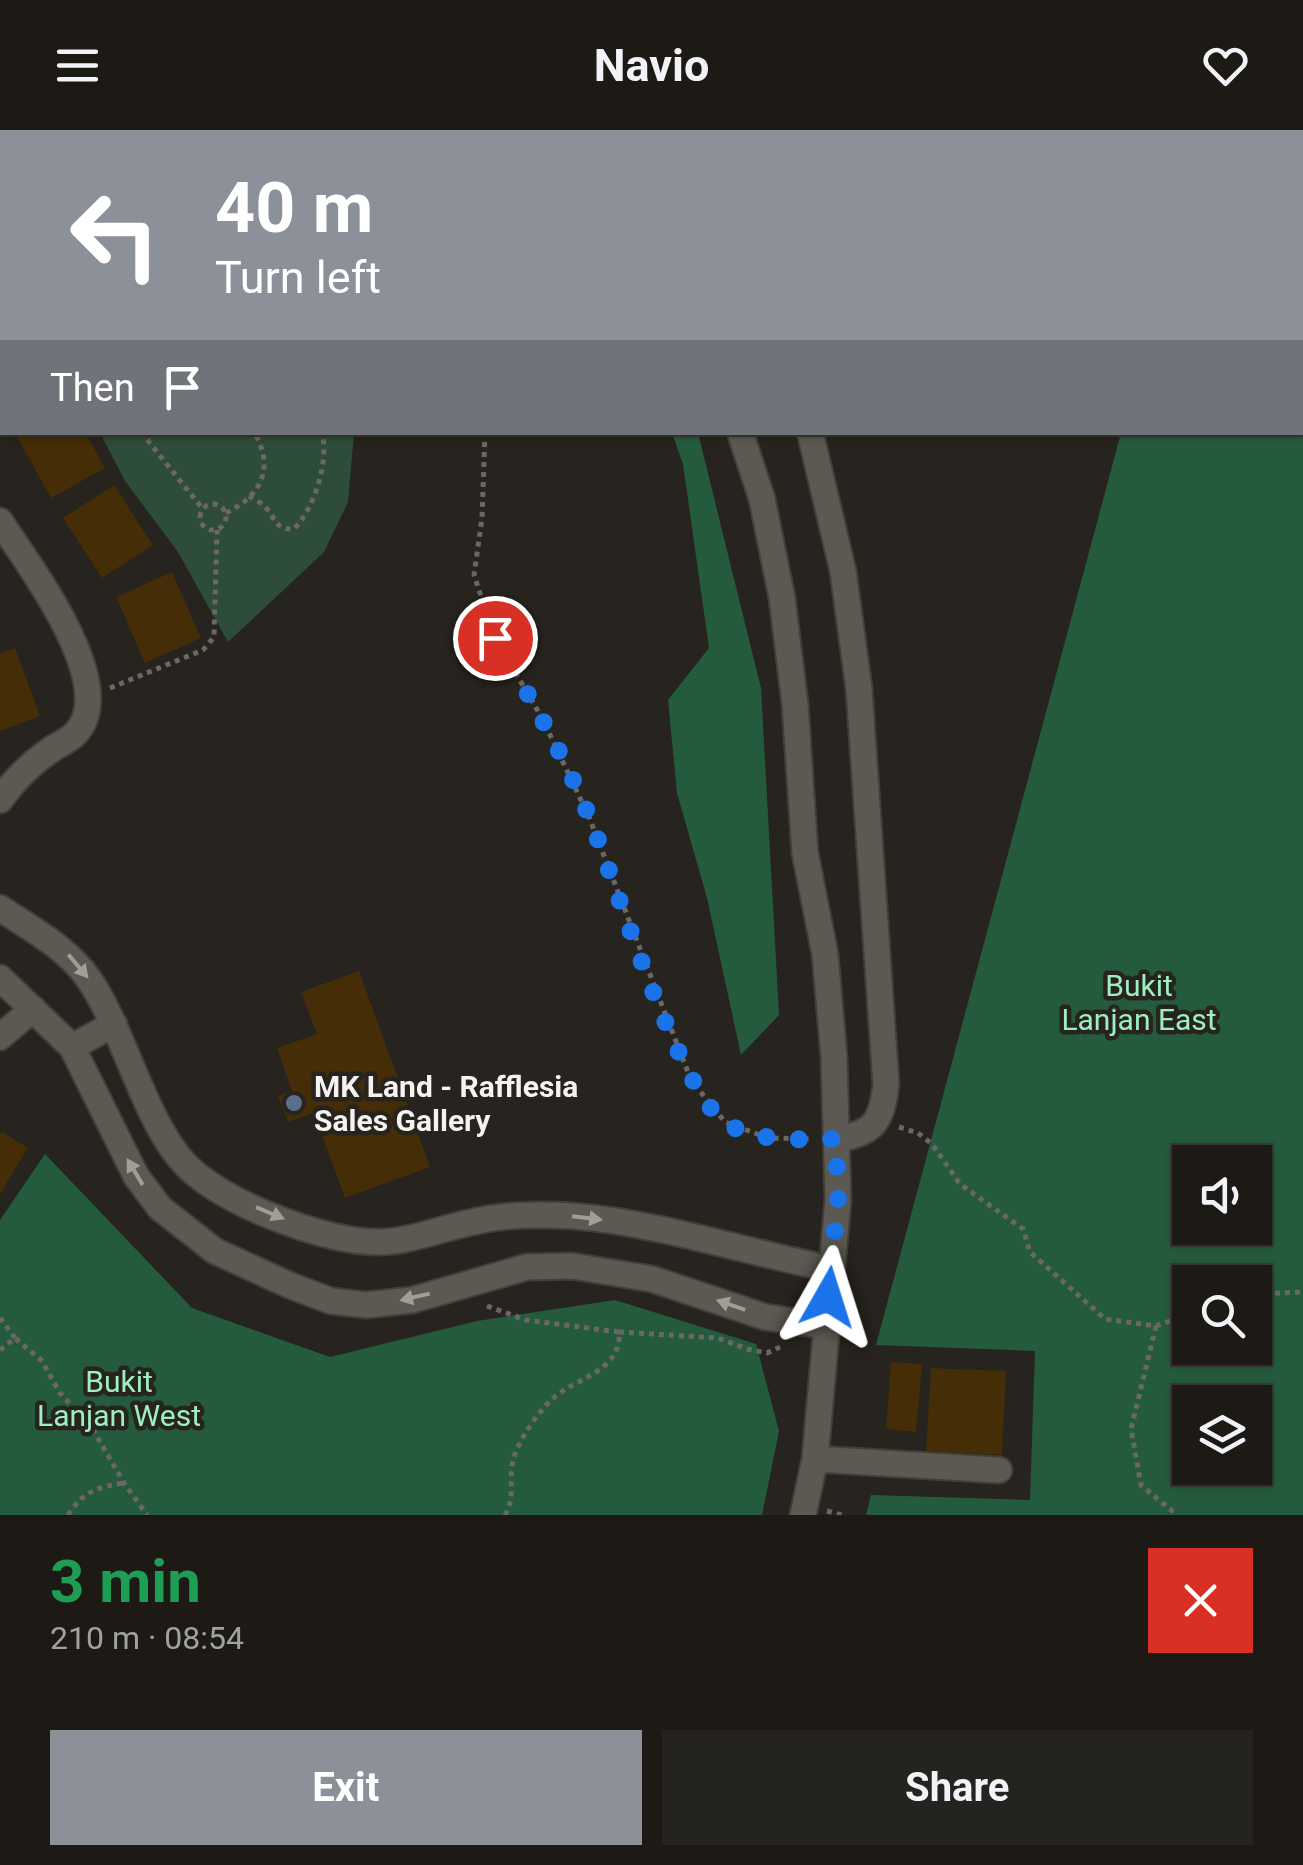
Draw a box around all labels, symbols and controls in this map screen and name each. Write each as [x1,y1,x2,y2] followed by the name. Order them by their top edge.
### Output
[50,38,105,93] icon: menu
[1198,38,1253,93] icon: heart
[594,39,709,92] text: Navio
[215,167,373,249] text: 40 m
[50,170,180,300] icon: left
[215,251,381,304] text: Turn left
[155,360,210,415] icon: arrive
[50,366,135,410] text: Then
[453,596,538,681] pin
[468,611,523,666] icon: arrive
[66,953,88,978] one-way arrow
[1061,968,1217,1037] park label: Bukit Lanjan East
[314,1069,578,1138] place label: MK Land - Rafflesia Sales Gallery
[283,1092,305,1114] marker: MK Land - Rafflesia Sales Gallery
[1172,1145,1272,1485] map controls
[1172,1145,1272,1245] button: sound
[127,1158,144,1186] one-way arrow
[255,1205,284,1221] one-way arrow
[571,1211,603,1227] one-way arrow
[776,1245,880,1349] position arrow
[1172,1265,1272,1365] button: search
[399,1290,430,1306] one-way arrow
[715,1297,745,1312] one-way arrow
[37,1364,201,1433] park label: Bukit Lanjan West
[1172,1385,1272,1485] button: layers
[50,1546,201,1617] text: 3 min
[1148,1548,1253,1653] button: close
[50,1619,244,1657] text: 210 m · 08:54
[50,1730,642,1845] button: Exit
[662,1730,1253,1845] button: Share

